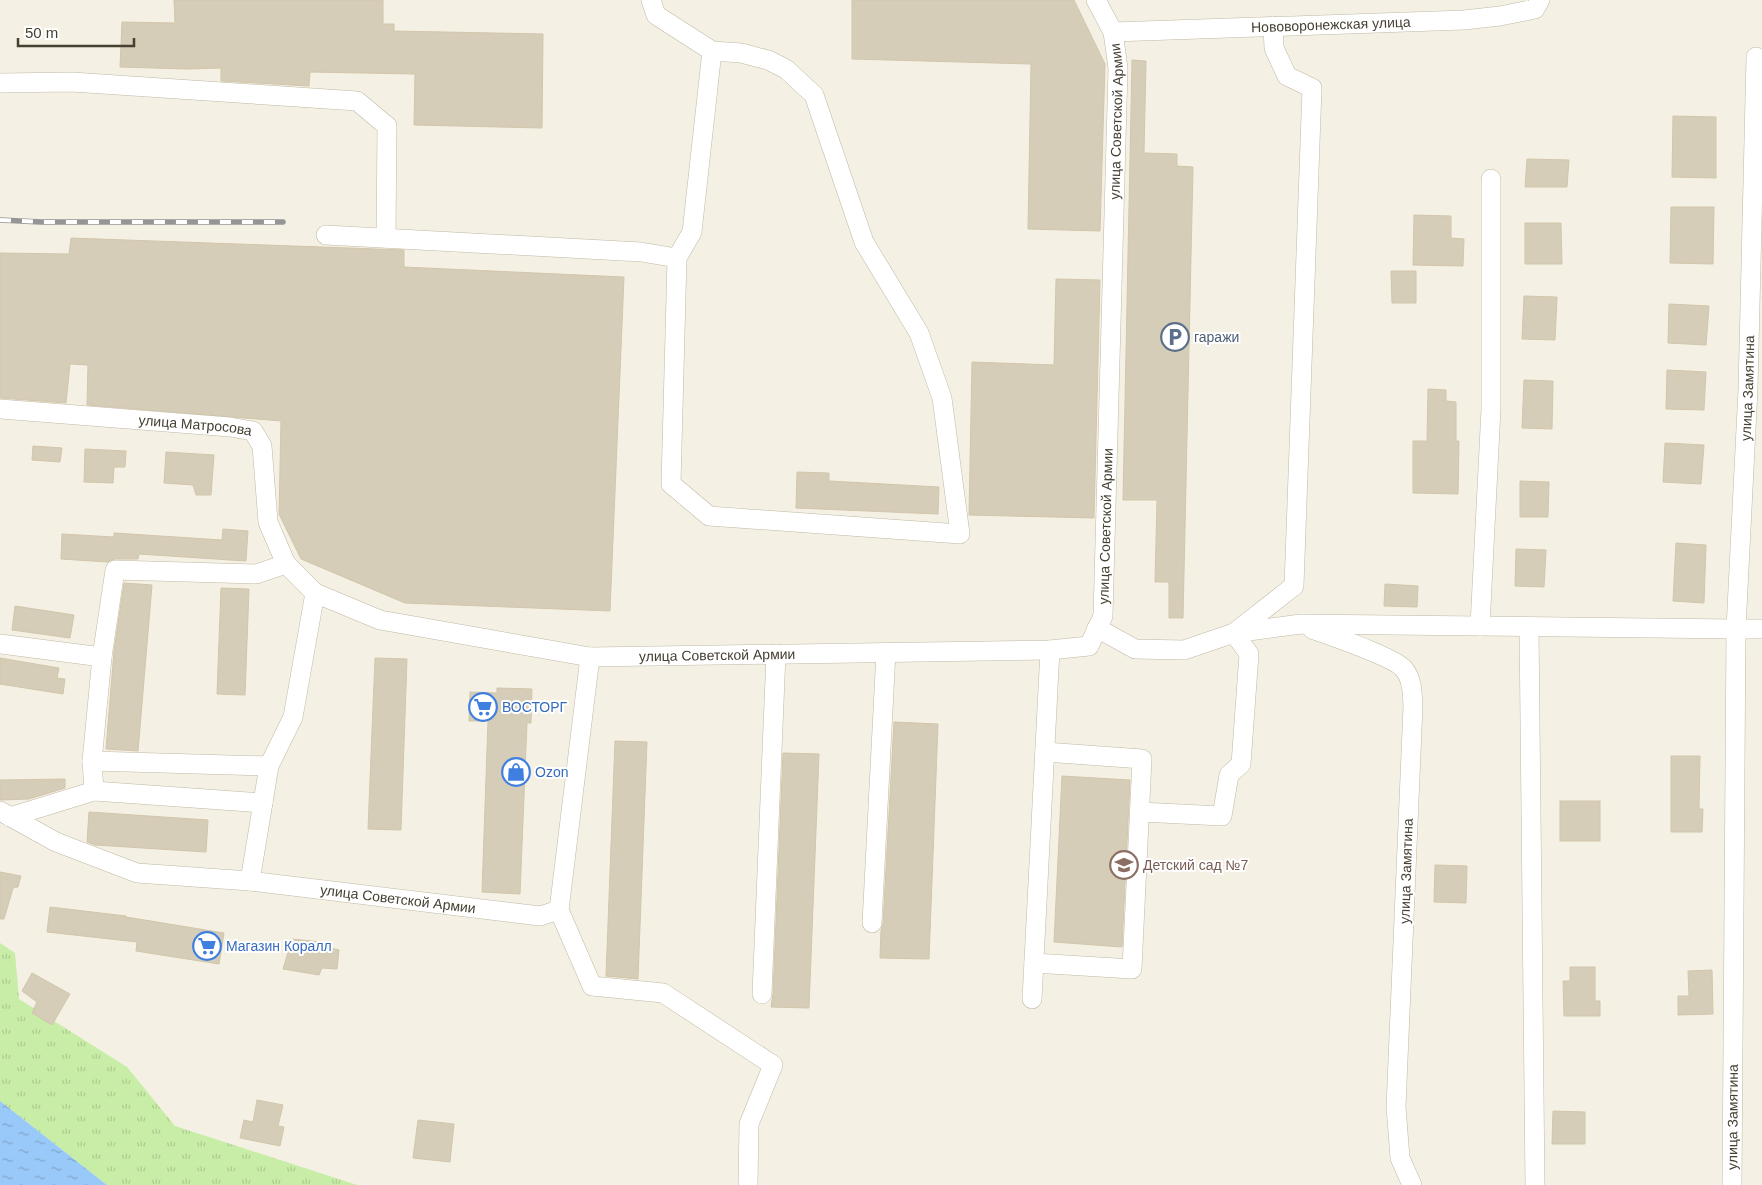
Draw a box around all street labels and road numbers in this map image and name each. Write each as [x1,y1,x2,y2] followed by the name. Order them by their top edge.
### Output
[1251,14,1411,35] street label: Нововоронежская улица
[1106,42,1126,200] street label: улица Советской Армии
[1737,335,1757,441] street label: улица Замятина
[138,412,253,439] street label: улица Матросова
[1095,448,1116,605] street label: улица Советской Армии
[639,646,795,664] street label: улица Советской Армии
[1396,818,1416,924] street label: улица Замятина
[319,882,477,916] street label: улица Советской Армии
[1724,1064,1741,1170] street label: улица Замятина

